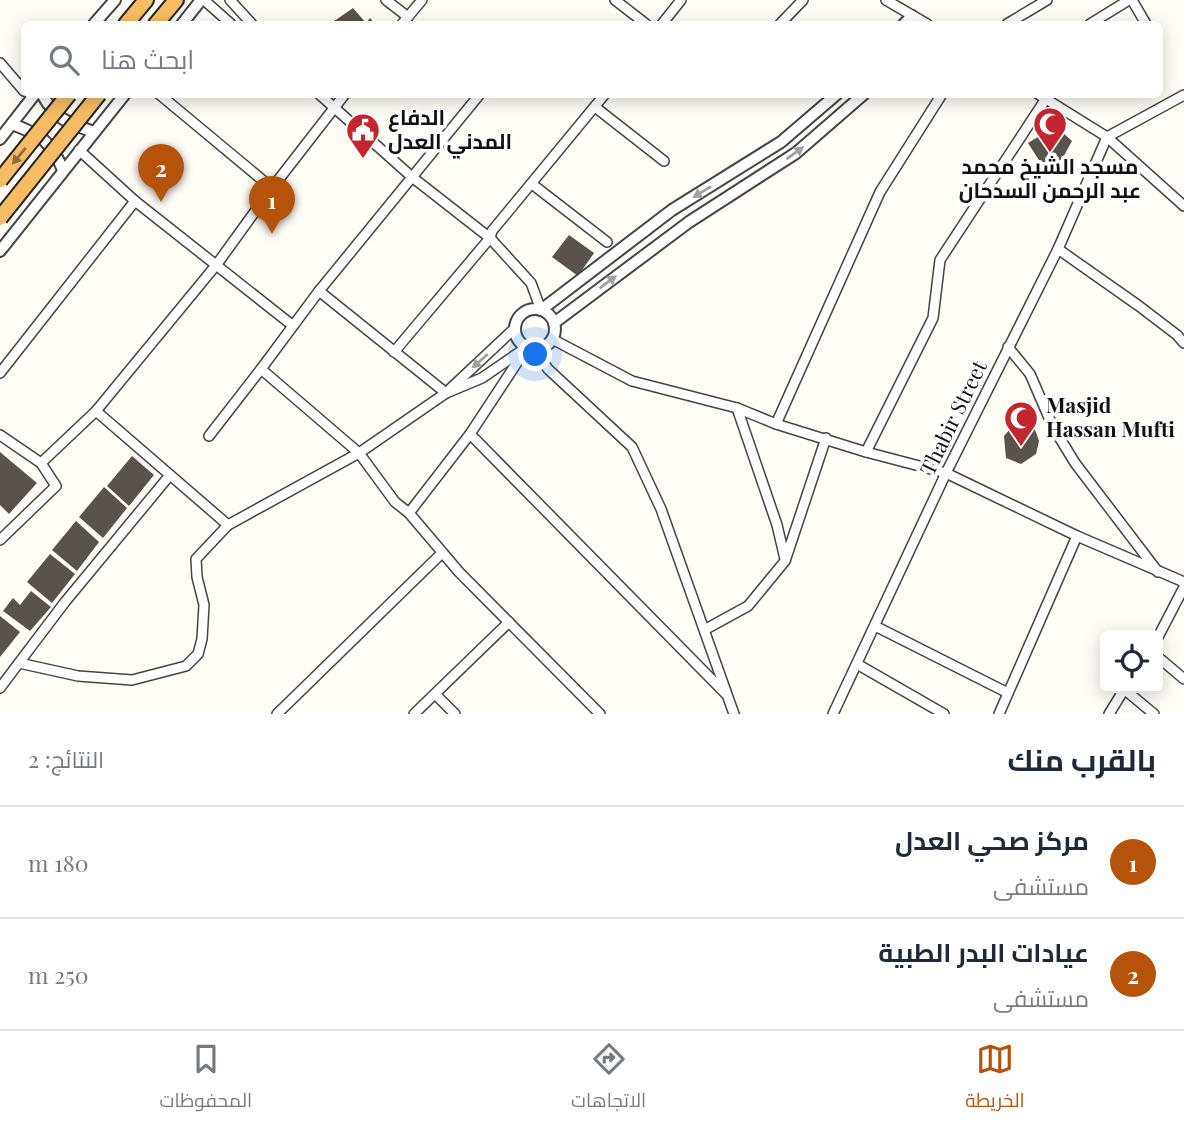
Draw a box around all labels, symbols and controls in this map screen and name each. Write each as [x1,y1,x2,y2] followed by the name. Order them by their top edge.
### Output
[21,21,1163,98] search box
[45,41,83,79] icon: search
[101,41,194,76] text: ابحث هنا
[388,102,512,159] place label: الدفاع المدني العدل
[1031,105,1069,154] mosque icon: مسجد الشيخ محمد عبد الرحمن السدحان
[344,111,382,160] public building icon: الدفاع المدني العدل
[138,144,184,202] pin: 2
[786,145,804,160] one-way arrow
[12,148,27,165] one-way arrow
[959,151,1141,203] place label: مسجد الشيخ محمد عبد الرحمن السدحان
[249,176,295,234] pin: 1
[692,185,712,198] one-way arrow
[599,275,617,289] one-way arrow
[518,337,552,371] your location
[472,352,489,368] one-way arrow
[912,355,992,479] street label: Thabir Street
[1046,390,1175,442] place label: Masjid Hassan Mufti
[1002,399,1040,448] mosque icon: Masjid Hassan Mufti
[1100,630,1163,693] map controls
[1100,630,1163,693] button: locate
[1008,739,1156,779] text: بالقرب منك
[28,743,104,774] text: النتائج: 2
[895,822,1089,857] text: مركز صحي العدل
[28,847,88,878] text: 180 m
[1129,847,1137,878] text: 1
[993,870,1089,901] text: مستشفى
[878,934,1089,969] text: عيادات البدر الطبية
[28,959,89,990] text: 250 m
[1127,959,1139,990] text: 2
[993,982,1089,1013] text: مستشفى
[160,1040,252,1118] tab: المحفوظات
[571,1040,646,1118] tab: الاتجاهات
[965,1040,1025,1118] tab: الخريطة

